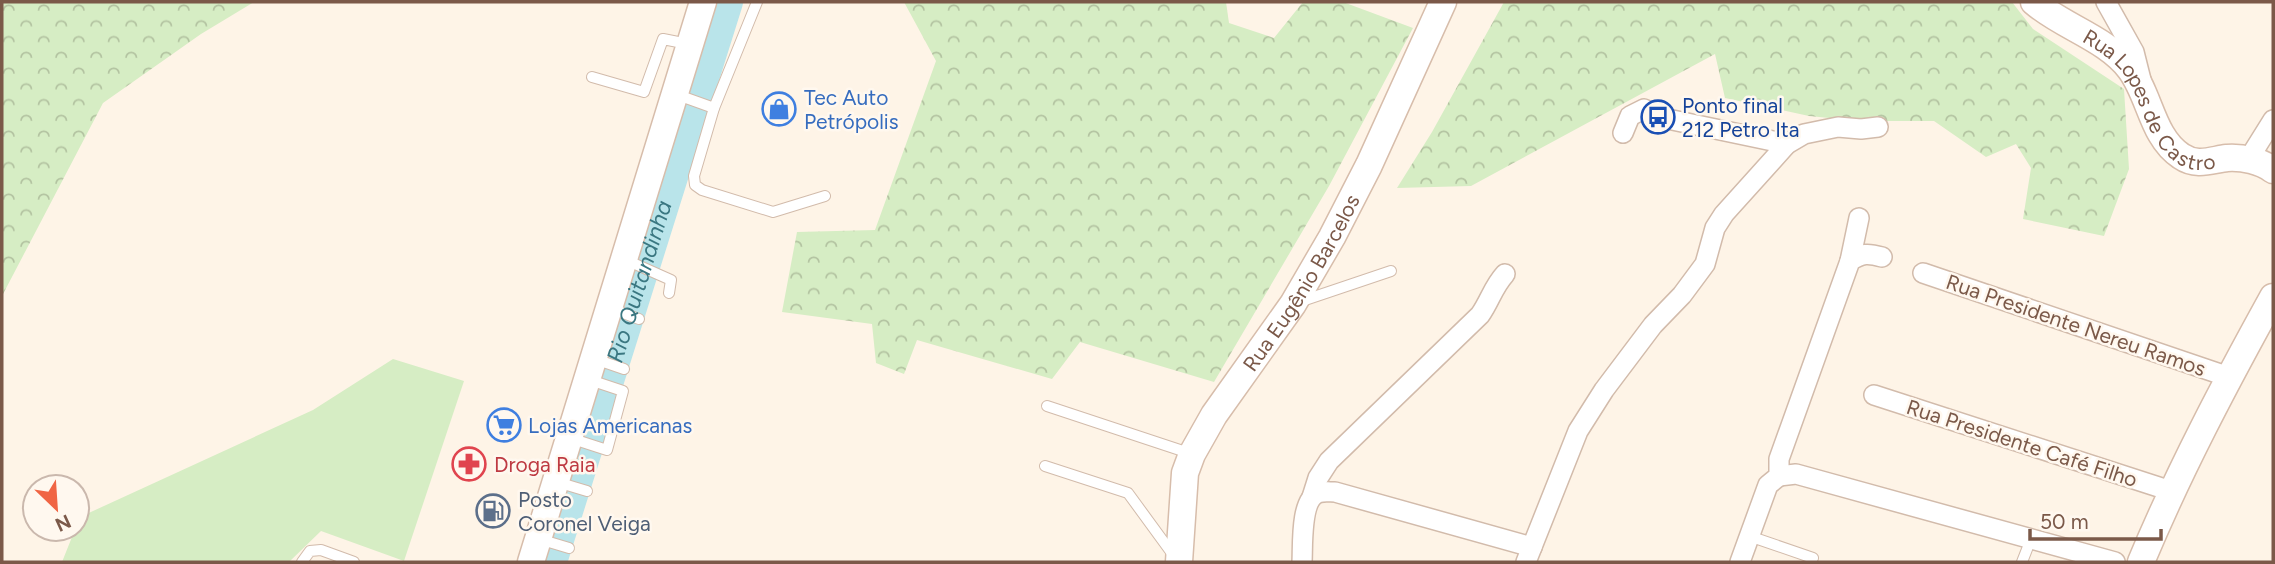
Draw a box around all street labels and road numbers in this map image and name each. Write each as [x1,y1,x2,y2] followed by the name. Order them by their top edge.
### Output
[2079,23,2217,175] street label: Rua Lopes de Castro
[1237,190,1364,376] street label: Rua Eugênio Barcelos
[1943,269,2209,381] street label: Rua Presidente Nereu Ramos
[1903,394,2141,492] street label: Rua Presidente Café Filho

